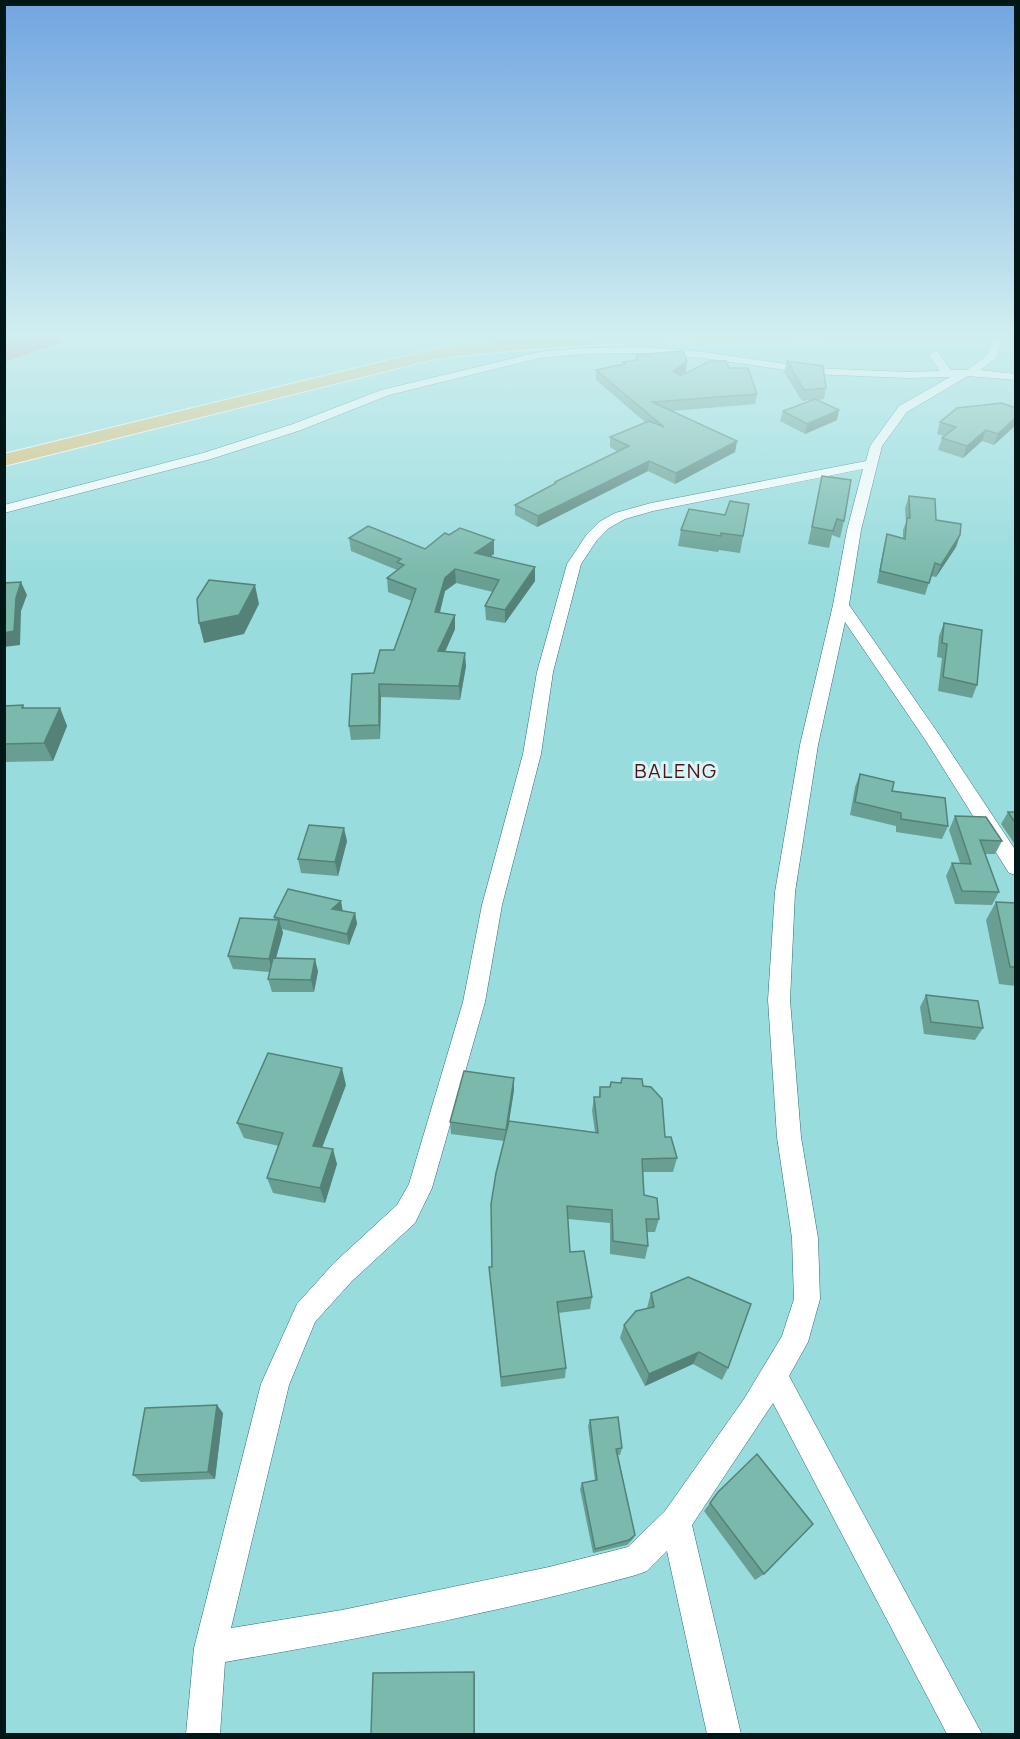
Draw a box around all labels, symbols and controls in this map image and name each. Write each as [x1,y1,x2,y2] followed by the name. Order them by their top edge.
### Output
[634,757,718,784] district label: BALENG

